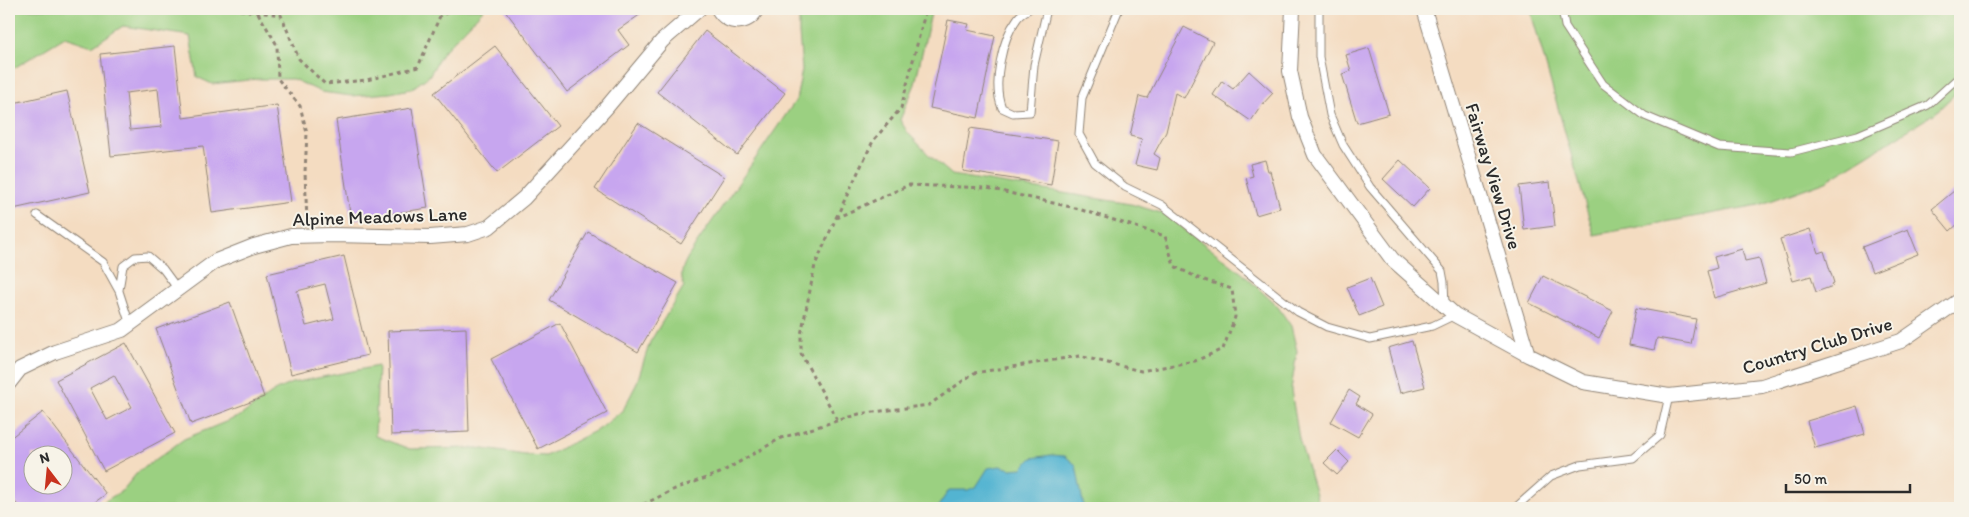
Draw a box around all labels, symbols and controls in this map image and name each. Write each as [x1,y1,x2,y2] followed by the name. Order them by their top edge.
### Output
[1460,100,1527,252] street label: Fairway View Drive
[292,202,468,231] street label: Alpine Meadows Lane
[1739,312,1895,379] street label: Country Club Drive
[22,444,72,494] north arrow
[38,449,51,467] text: N
[1786,462,1910,494] scale bar
[1794,470,1827,488] text: 50 m

